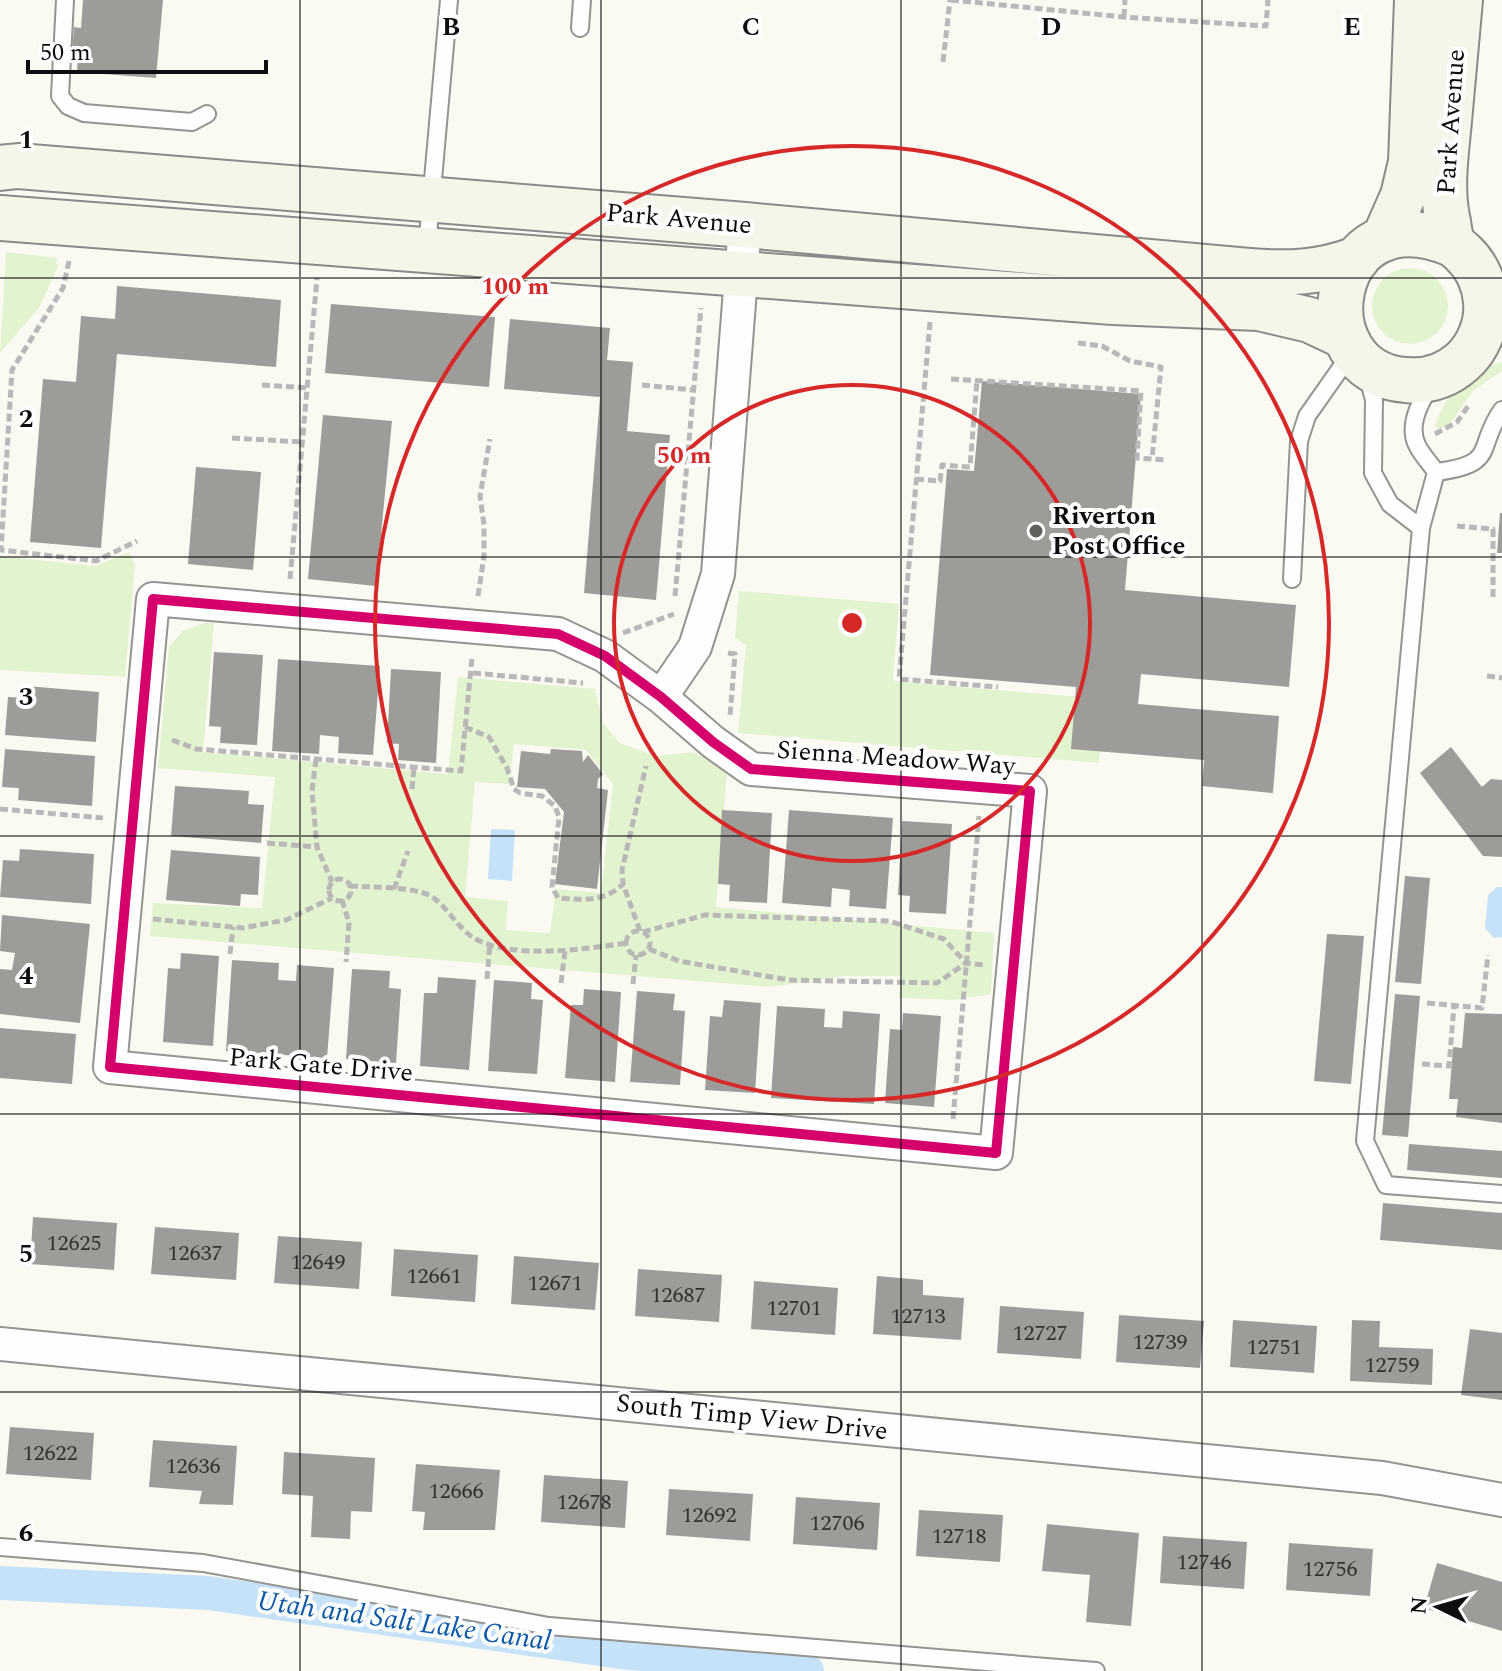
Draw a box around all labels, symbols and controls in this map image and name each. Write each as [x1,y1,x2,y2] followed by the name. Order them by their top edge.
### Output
[442,7,460,47] text: B
[742,7,760,47] text: C
[1041,7,1061,47] text: D
[1343,7,1361,47] text: E
[28,24,266,74] scale bar
[40,35,91,71] text: 50 m
[1426,48,1476,196] street label: Park Avenue
[19,120,33,160] text: 1
[605,193,753,245] street label: Park Avenue
[481,269,549,305] text: 100 m
[19,399,33,439] text: 2
[657,438,712,474] text: 50 m
[1052,496,1185,566] place label: Riverton Post Office
[1027,522,1045,540] marker: Riverton Post Office
[838,609,866,637] centre of rings
[19,677,33,717] text: 3
[775,730,1018,786] street label: Sienna Meadow Way
[19,956,34,996] text: 4
[227,1037,415,1093] street label: Park Gate Drive
[46,1227,102,1260] house number: 12625
[19,1234,33,1274] text: 5
[167,1237,223,1270] house number: 12637
[290,1246,346,1279] house number: 12649
[406,1260,462,1293] house number: 12661
[527,1267,583,1300] house number: 12671
[650,1279,706,1312] house number: 12687
[766,1292,822,1325] house number: 12701
[890,1300,946,1333] house number: 12713
[1012,1317,1068,1350] house number: 12727
[1132,1326,1188,1359] house number: 12739
[1246,1331,1302,1364] house number: 12751
[1364,1349,1420,1382] house number: 12759
[614,1383,890,1451] street label: South Timp View Drive
[22,1437,78,1470] house number: 12622
[165,1450,221,1483] house number: 12636
[428,1475,484,1508] house number: 12666
[556,1486,612,1519] house number: 12678
[681,1499,737,1532] house number: 12692
[809,1507,865,1540] house number: 12706
[19,1513,33,1553] text: 6
[931,1520,987,1553] house number: 12718
[1176,1546,1232,1579] house number: 12746
[1302,1553,1358,1586] house number: 12756
[1398,1567,1478,1647] north arrow
[254,1579,554,1663] water label: Utah and Salt Lake Canal
[1402,1595,1437,1616] text: N

